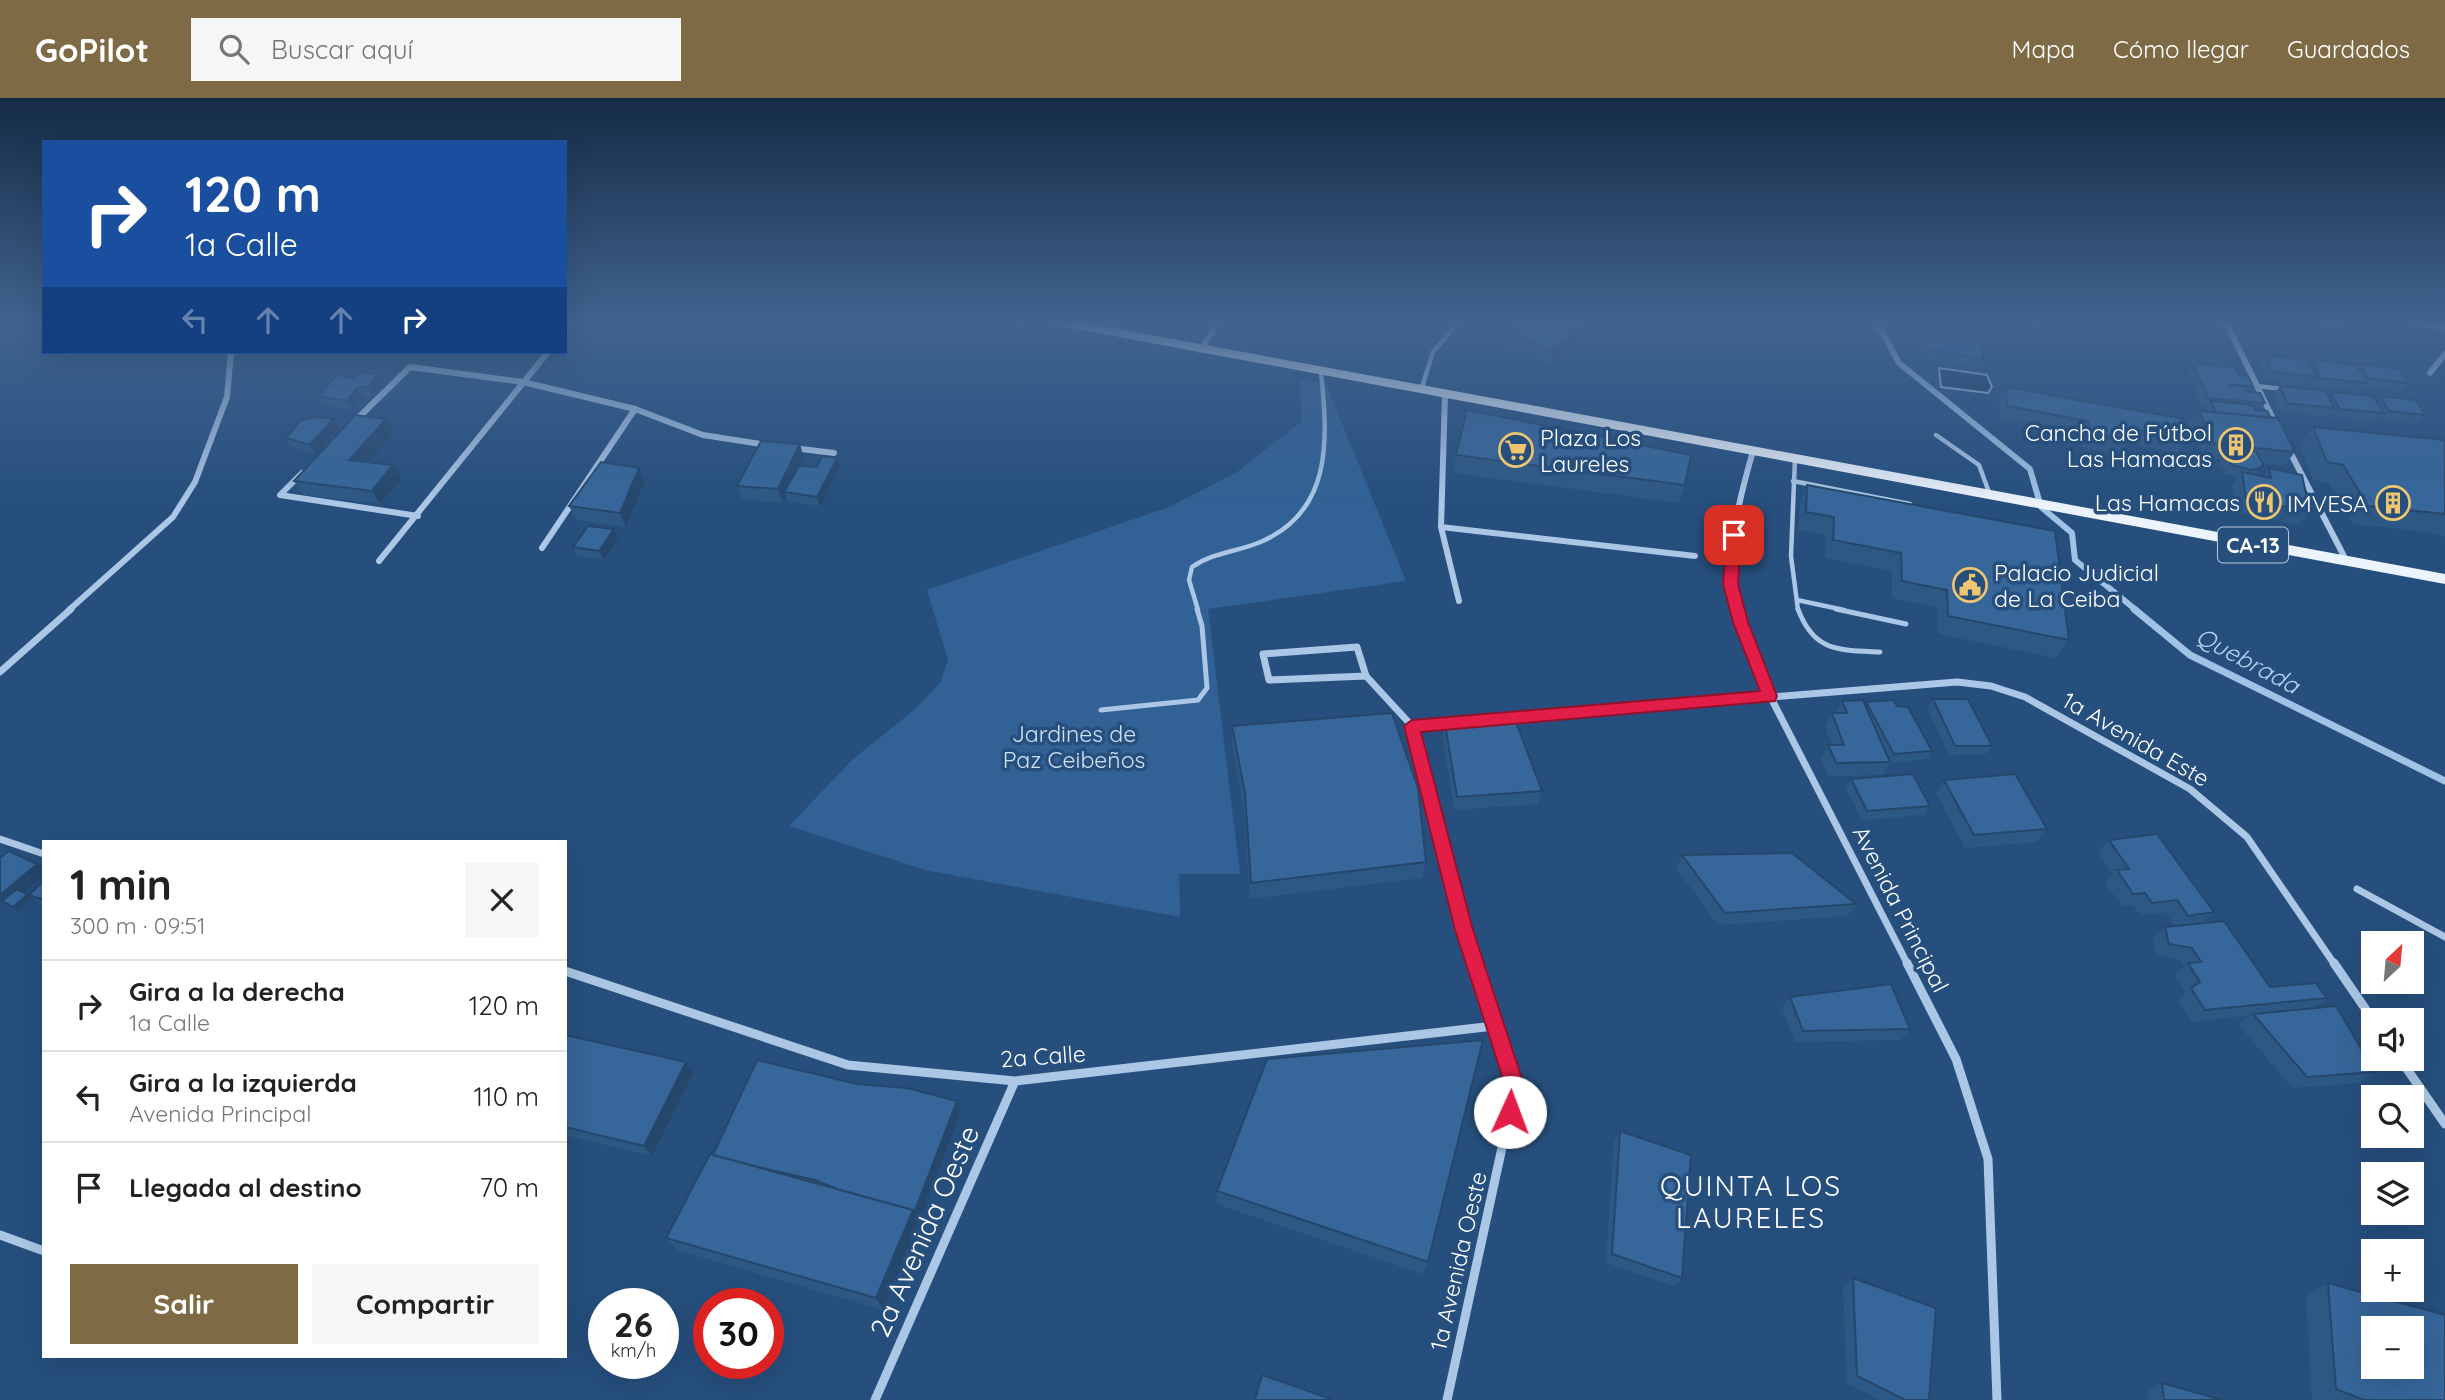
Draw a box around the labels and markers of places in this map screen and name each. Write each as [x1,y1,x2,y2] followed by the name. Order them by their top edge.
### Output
[2025,418,2212,473] place label: Cancha de Fútbol Las Hamacas
[1540,423,1641,478] place label: Plaza Los Laureles
[2217,426,2255,464] building icon: Cancha de Fútbol Las Hamacas
[1497,431,1535,469] supermarket icon: Plaza Los Laureles
[2245,483,2283,521] restaurant icon: Las Hamacas
[2374,484,2412,522] building icon: IMVESA
[2095,488,2240,517] place label: Las Hamacas
[2287,489,2368,518] place label: IMVESA
[1704,505,1764,565] pin
[1994,558,2159,613] place label: Palacio Judicial de La Ceiba
[1951,566,1989,604] public building icon: Palacio Judicial de La Ceiba

